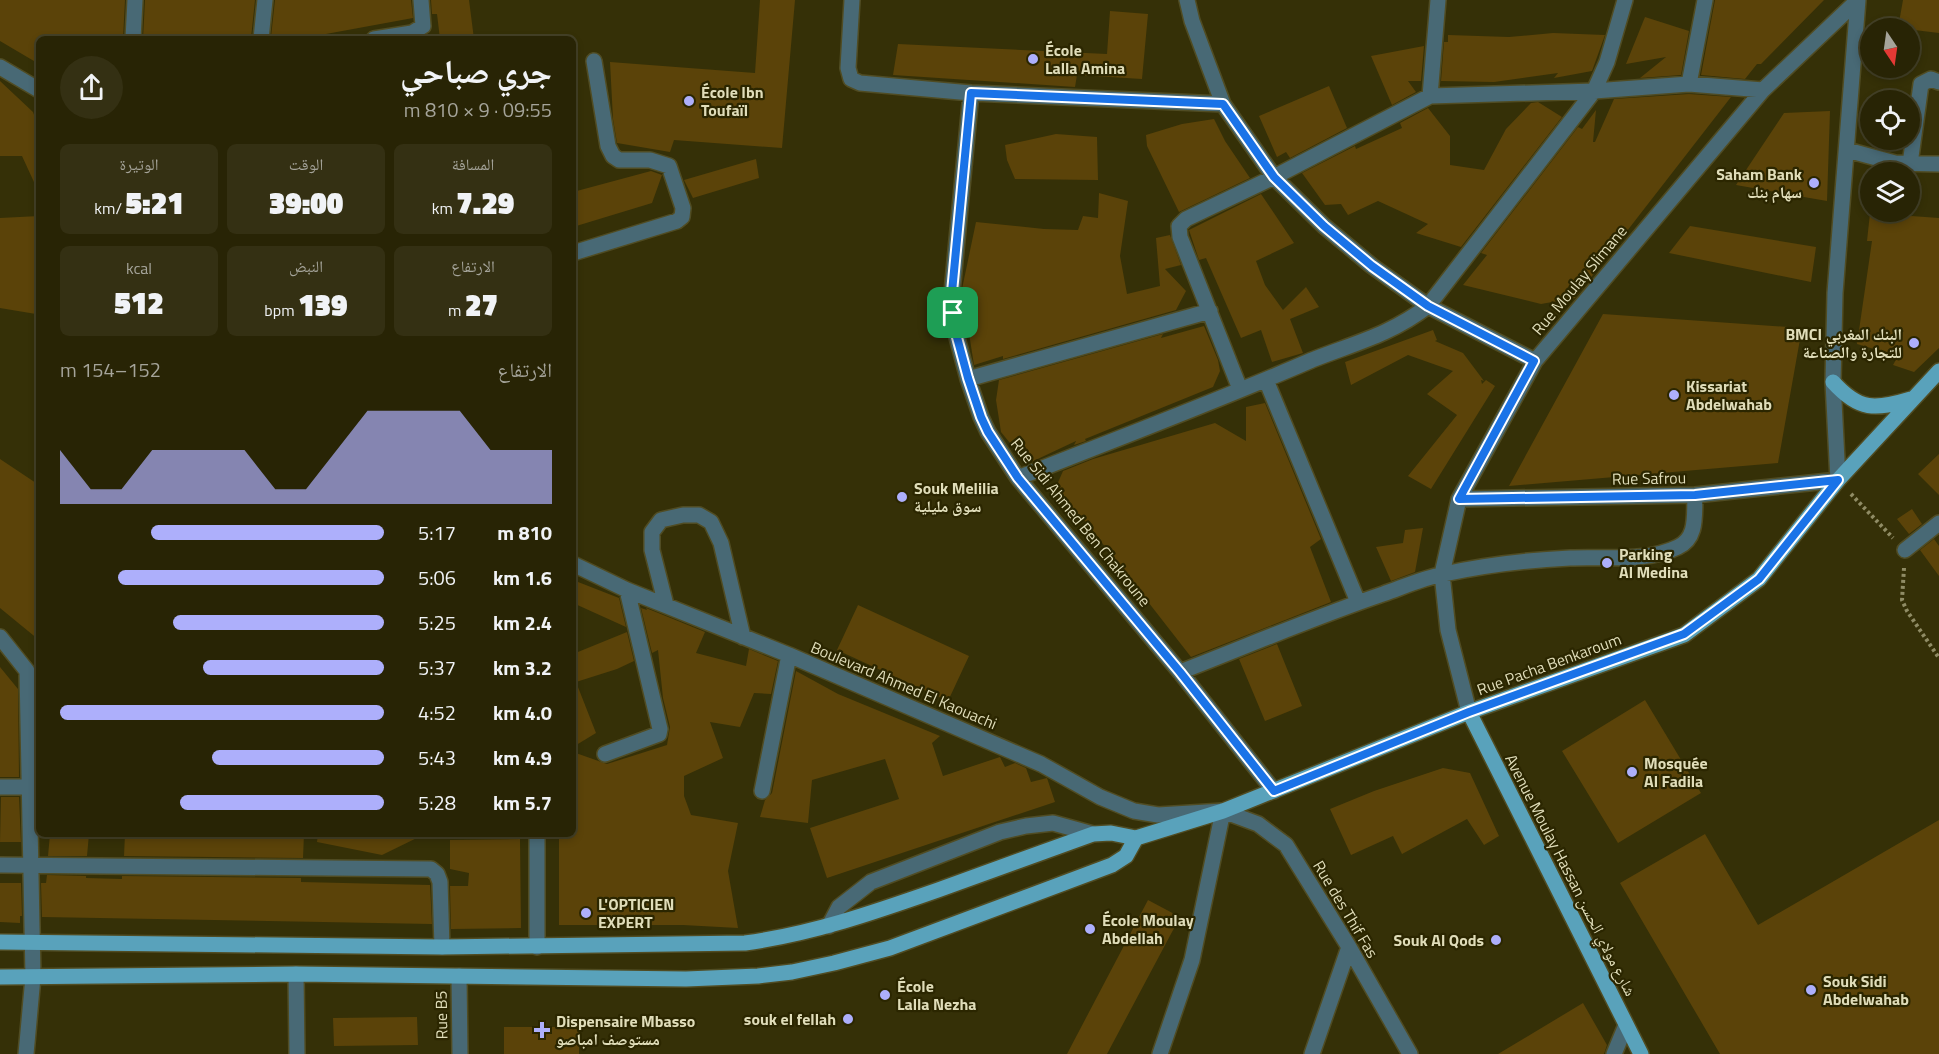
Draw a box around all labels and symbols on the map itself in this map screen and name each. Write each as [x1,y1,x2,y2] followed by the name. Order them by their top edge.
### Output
[1860,18,1920,78] north arrow
[1045,38,1125,80] place label: École Lalla Amina
[1026,52,1040,66] marker: École Lalla Amina
[701,80,763,122] place label: École Ibn Toufaïl
[682,94,696,108] marker: École Ibn Toufaïl
[1716,162,1803,204] place label: Saham Bank سهام بنك
[1807,176,1821,190] marker: Saham Bank سهام بنك
[1526,220,1632,340] street label: Rue Moulay Slimane
[927,287,978,338] pin
[1785,322,1902,364] place label: BMCI البنك المغربي للتجارة والصناعة
[1907,336,1921,350] marker: BMCI البنك المغربي للتجارة والصناعة
[1686,374,1772,416] place label: Kissariat Abdelwahab
[1667,388,1681,402] marker: Kissariat Abdelwahab
[1005,432,1157,612] street label: Rue Sidi Ahmed Ben Chakroune
[1612,465,1686,491] street label: Rue Safrou
[914,476,999,518] place label: Souk Melilia سوق مليلية
[895,490,909,504] marker: Souk Melilia سوق مليلية
[1619,542,1688,584] place label: Parking Al Medina
[1600,556,1614,570] marker: Parking Al Medina
[1473,627,1625,701] street label: Rue Pacha Benkaroum
[807,635,1001,735] street label: Boulevard Ahmed El Kaouachi
[1498,750,1643,1001] street label: Avenue Moulay Hassan شارع مولاي الحسن
[1644,751,1708,793] place label: Mosquée Al Fadila
[1625,765,1639,779] marker: Mosquée Al Fadila
[1307,856,1385,962] street label: Rue des Thif Fas
[598,892,674,934] place label: L'OPTICIEN EXPERT
[579,906,593,920] marker: L'OPTICIEN EXPERT
[1102,908,1194,950] place label: École Moulay Abdellah
[1083,922,1097,936] marker: École Moulay Abdellah
[1393,928,1484,952] place label: Souk Al Qods
[1489,933,1503,947] marker: Souk Al Qods
[1823,969,1909,1011] place label: Souk Sidi Abdelwahab
[897,974,977,1016] place label: École Lalla Nezha
[1804,983,1818,997] marker: Souk Sidi Abdelwahab
[878,988,892,1002] marker: École Lalla Nezha
[429,990,453,1040] street label: Rue B5
[744,1007,836,1031] place label: souk el fellah
[556,1009,695,1051] place label: Dispensaire Mbasso مستوصف امباصو
[841,1012,855,1026] marker: souk el fellah
[533,1021,551,1039] marker: Dispensaire Mbasso مستوصف امباصو

